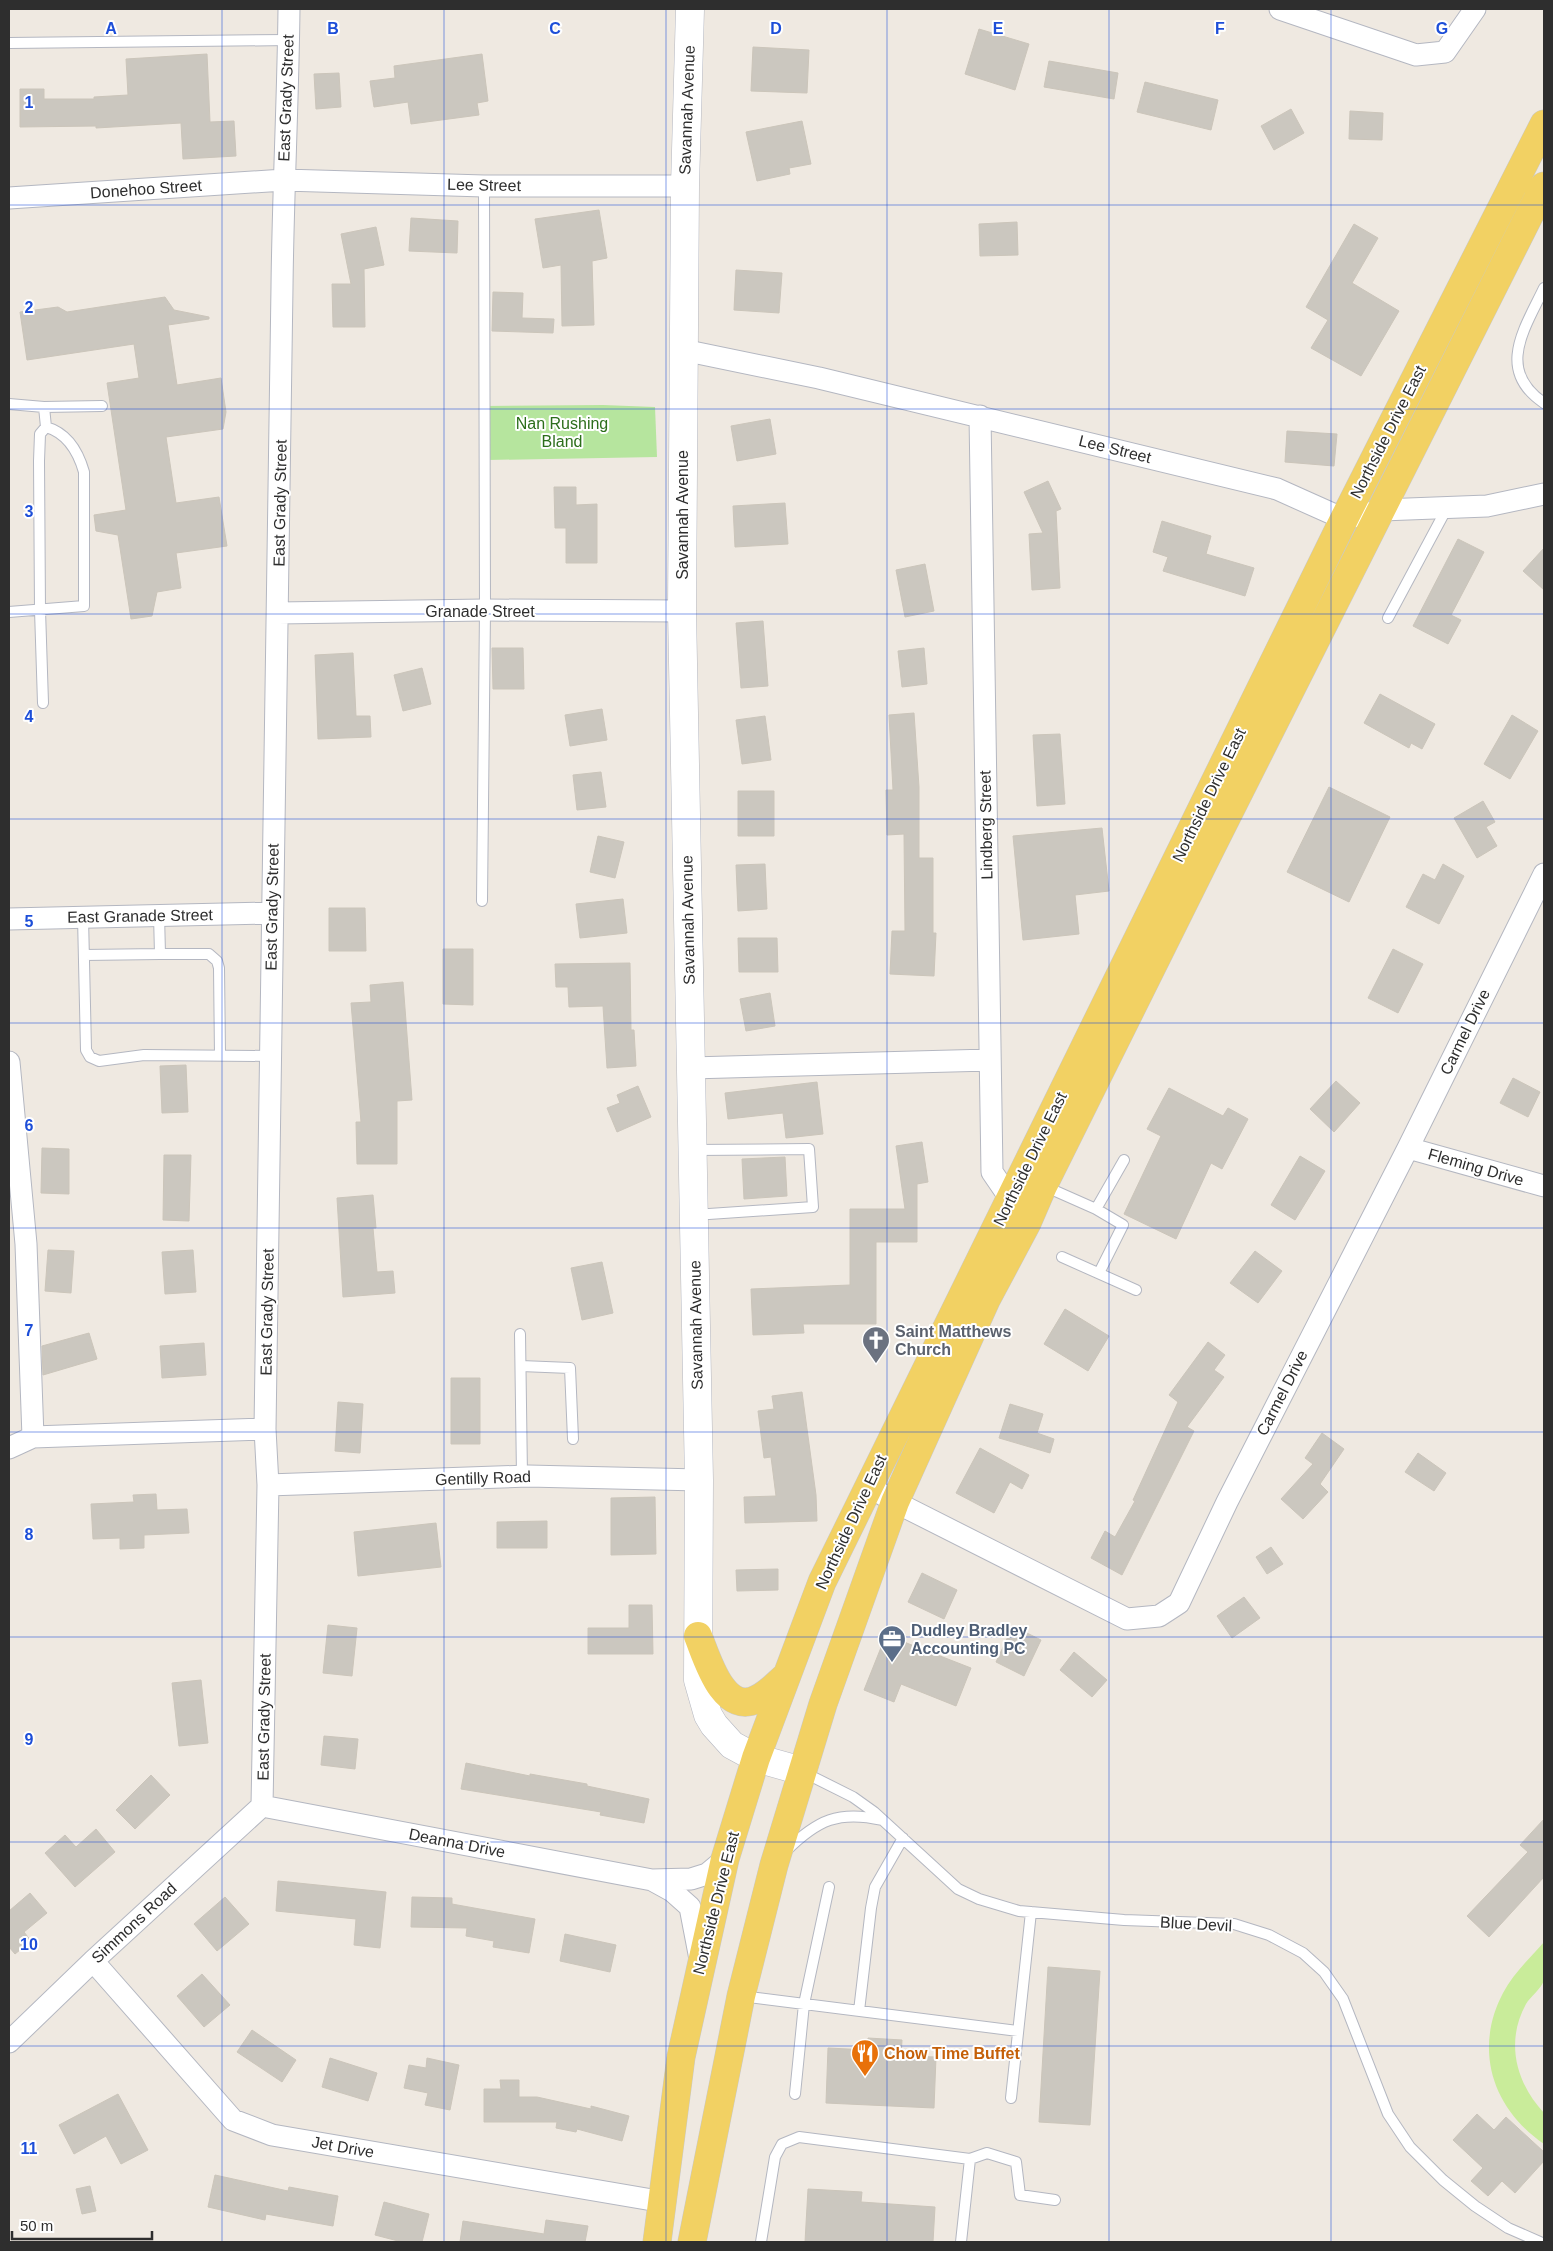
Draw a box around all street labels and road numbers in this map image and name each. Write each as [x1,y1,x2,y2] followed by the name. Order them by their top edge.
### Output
[275,34,297,162] street label: East Grady Street
[676,45,698,175] street label: Savannah Avenue
[447,176,522,194] street label: Lee Street
[90,177,203,201] street label: Donehoo Street
[1347,362,1429,501] street label: Northside Drive East
[1077,432,1153,466] street label: Lee Street
[270,439,290,567] street label: East Grady Street
[674,450,691,580] street label: Savannah Avenue
[425,603,535,620] street label: Granade Street
[1169,725,1249,865] street label: Northside Drive East
[977,770,995,880] street label: Lindberg Street
[262,843,282,971] street label: East Grady Street
[678,855,698,985] street label: Savannah Avenue
[67,906,214,926] street label: East Granade Street
[1437,986,1493,1078] street label: Carmel Drive
[990,1089,1070,1229] street label: Northside Drive East
[1426,1145,1526,1189] street label: Fleming Drive
[257,1248,277,1376] street label: East Grady Street
[686,1260,706,1390] street label: Savannah Avenue
[1253,1347,1311,1438] street label: Carmel Drive
[812,1451,890,1592] street label: Northside Drive East
[435,1468,531,1488] street label: Gentilly Road
[254,1653,274,1781] street label: East Grady Street
[407,1825,507,1861] street label: Deanna Drive
[690,1829,742,1976] street label: Northside Drive East
[88,1879,180,1967] street label: Simmons Road
[1160,1914,1232,1934] street label: Blue Devil
[310,2133,376,2161] street label: Jet Drive

